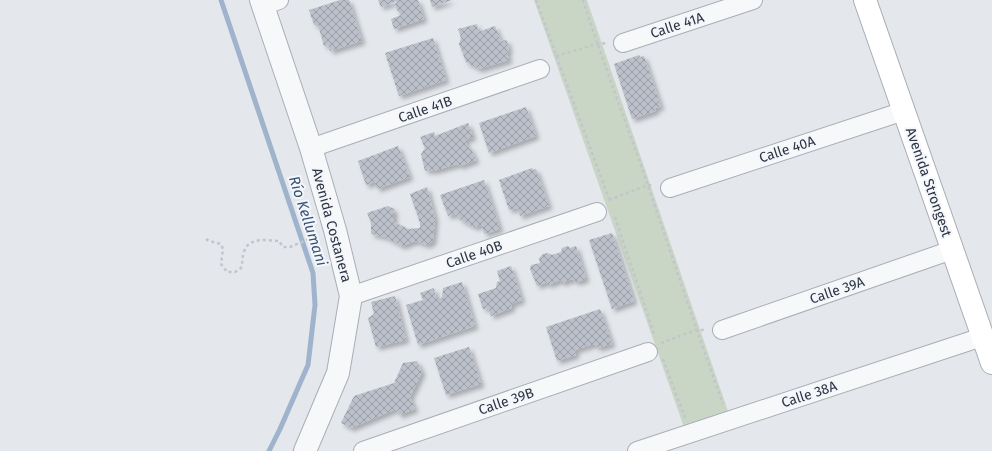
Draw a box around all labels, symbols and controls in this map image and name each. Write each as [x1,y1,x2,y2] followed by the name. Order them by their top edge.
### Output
[648,9,706,42] street label: Calle 41A
[396,92,454,127] street label: Calle 41B
[902,125,956,240] street label: Avenida Strongest
[757,132,817,167] street label: Calle 40A
[308,166,355,284] street label: Avenida Costanera
[285,174,331,268] water label: Río Kellumani
[444,237,505,272] street label: Calle 40B
[808,273,867,308] street label: Calle 39A
[779,378,839,411] street label: Calle 38A
[476,384,536,419] street label: Calle 39B

